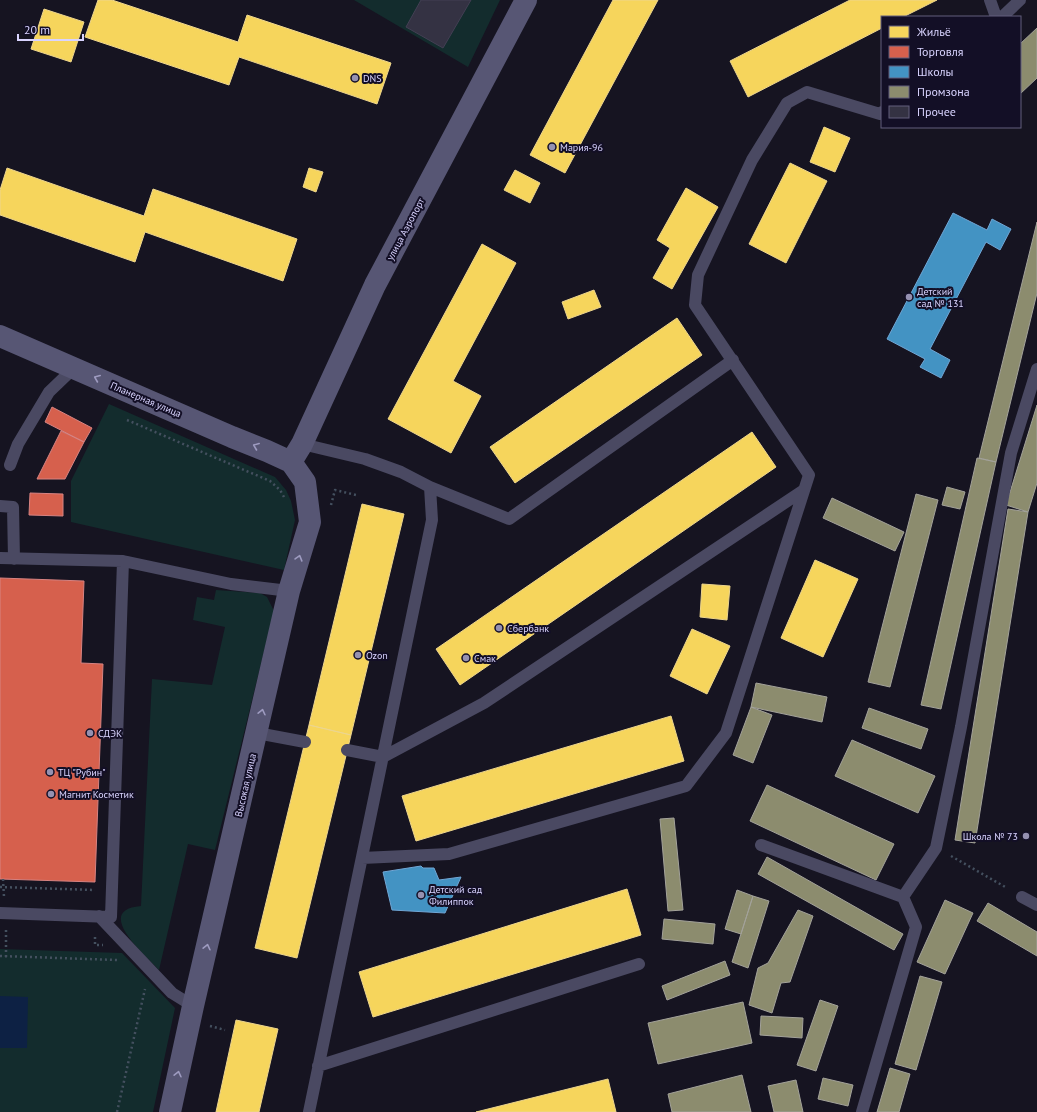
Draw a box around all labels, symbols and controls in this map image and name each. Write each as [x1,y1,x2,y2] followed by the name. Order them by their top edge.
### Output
[18,16,83,42] scale bar
[881,16,1021,128] legend
[24,22,50,37] text: 20 m
[916,24,951,39] text: Жильё
[917,44,963,59] text: Торговля
[917,64,953,79] text: Школы
[363,72,382,85] place label: DNS
[350,73,360,83] marker: DNS
[917,84,970,99] text: Промзона
[917,104,956,119] text: Прочее
[560,141,603,154] place label: Мария-96
[547,142,557,152] marker: Мария-96
[384,196,427,263] street label: улица Аэропорт
[917,285,964,310] place label: Детский сад № 131
[904,292,914,302] marker: Детский сад № 131
[94,375,101,383] one-way arrow
[108,379,183,420] street label: Планерная улица
[252,443,260,451] one-way arrow
[294,555,303,562] one-way arrow
[507,622,549,635] place label: Сбербанк
[494,623,504,633] marker: Сбербанк
[366,649,388,662] place label: Ozon
[353,650,363,660] marker: Ozon
[474,652,496,665] place label: Смак
[461,653,471,663] marker: Смак
[257,708,266,715] one-way arrow
[98,727,122,740] place label: СДЭК
[85,728,95,738] marker: СДЭК
[232,752,259,818] street label: Высокая улица
[58,766,106,779] place label: ТЦ "Рубин"
[45,767,55,777] marker: ТЦ "Рубин"
[59,788,134,801] place label: Магнит Косметик
[46,789,56,799] marker: Магнит Косметик
[963,830,1018,843] place label: Школа № 73
[1021,831,1031,841] marker: Школа № 73
[429,883,483,908] place label: Детский сад Филиппок
[416,890,426,900] marker: Детский сад Филиппок
[202,944,211,951] one-way arrow
[174,1071,182,1077] one-way arrow

